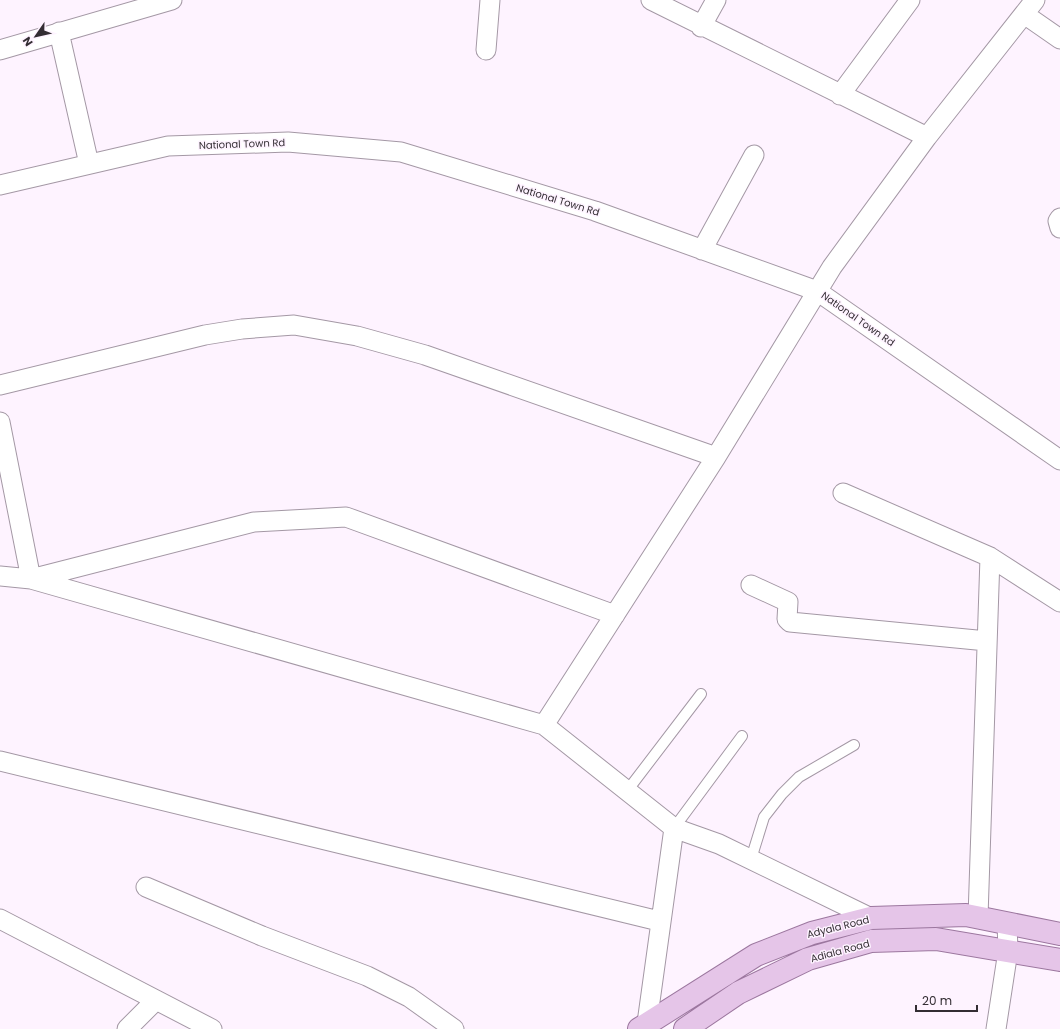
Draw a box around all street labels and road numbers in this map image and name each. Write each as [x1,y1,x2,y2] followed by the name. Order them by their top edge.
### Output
[199,135,285,153] street label: National Town Rd
[514,180,602,220] street label: National Town Rd
[818,288,898,350] street label: National Town Rd
[805,912,871,942] street label: Adyala Road
[809,936,871,966] street label: Adiala Road

